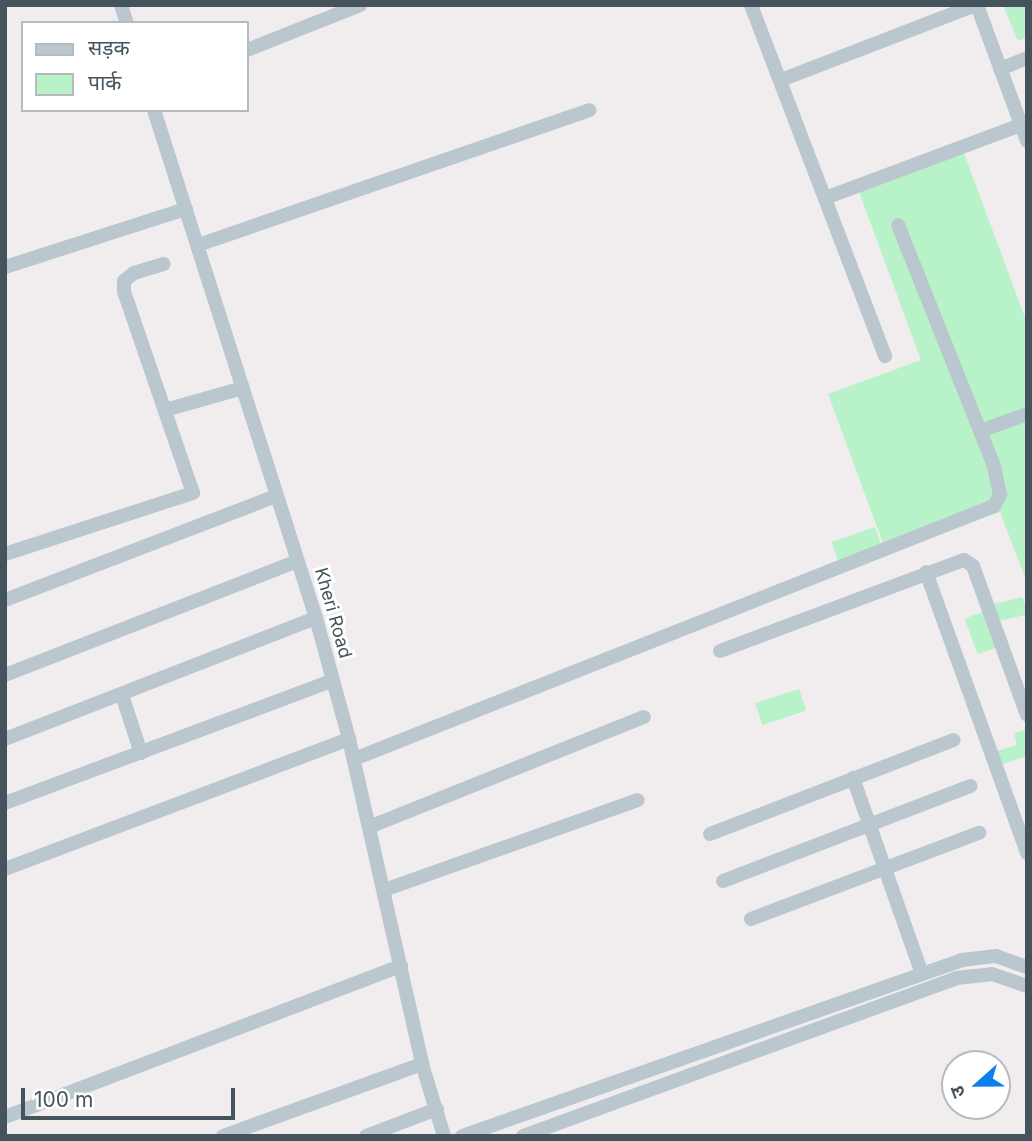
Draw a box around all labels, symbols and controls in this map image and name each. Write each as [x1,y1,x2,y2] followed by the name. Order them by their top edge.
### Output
[21,21,248,112] legend
[88,35,130,60] text: सड़क
[88,70,122,95] text: पार्क
[310,565,356,661] street label: Kheri Road
[941,1050,1011,1120] north arrow
[24,1074,238,1118] scale bar
[945,1083,971,1101] text: उ
[34,1087,93,1112] text: 100 m

